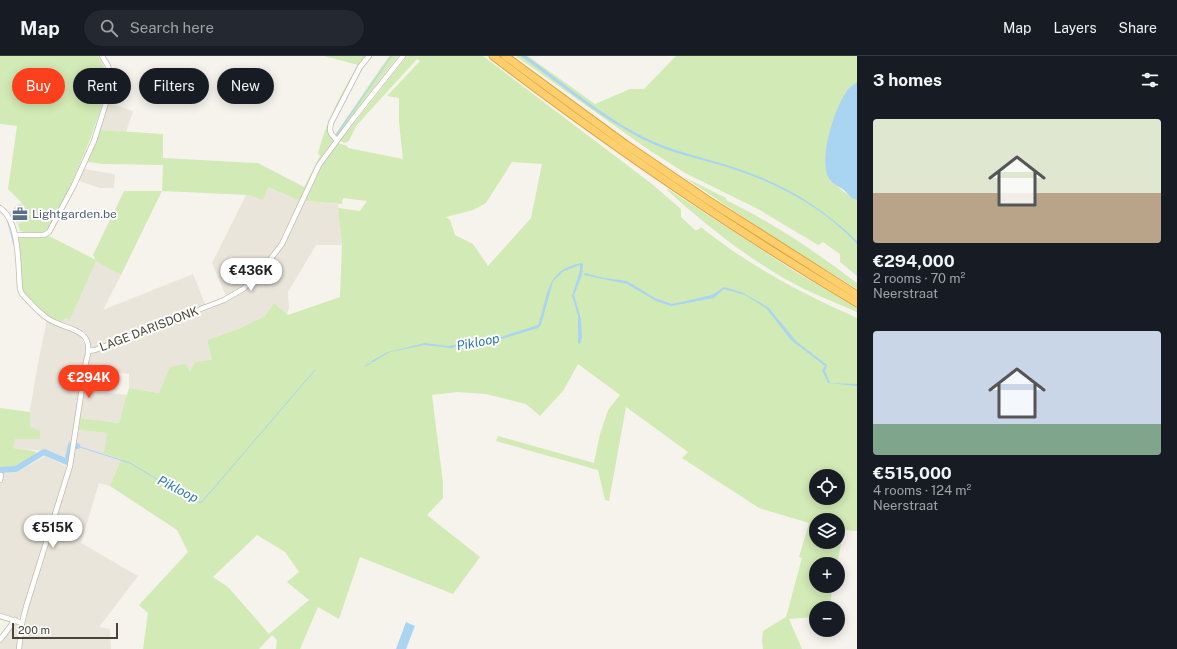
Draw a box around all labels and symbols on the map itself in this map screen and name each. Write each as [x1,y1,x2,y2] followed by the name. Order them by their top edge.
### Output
[11,205,29,223] office icon: Lightgarden.be
[32,207,117,221] place label: Lightgarden.be
[223,258,279,292] pin: €436K
[98,304,200,354] street label: LAGE DARISDONK
[455,330,501,354] water label: Pikloop
[61,365,117,399] pin: €294K
[155,472,201,506] water label: Pikloop
[25,515,81,549] pin: €515K
[12,621,118,640] scale bar

